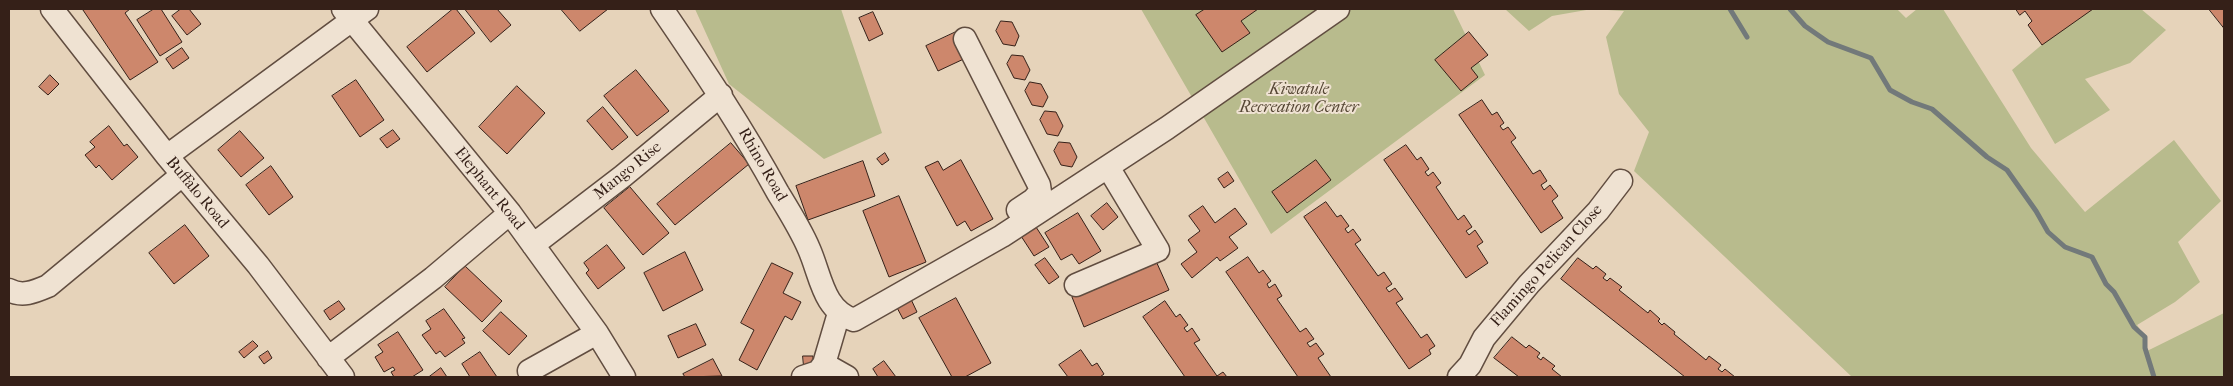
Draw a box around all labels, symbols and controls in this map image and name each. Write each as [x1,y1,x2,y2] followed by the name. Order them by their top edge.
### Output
[1239,80,1359,118] park label: Kiwatule Recreation Center
[733,125,791,205] street label: Rhino Road
[590,138,666,204] street label: Mango Rise
[450,144,528,234] street label: Elephant Road
[161,153,233,233] street label: Buffalo Road
[1487,201,1607,331] street label: Flamingo Pelican Close

